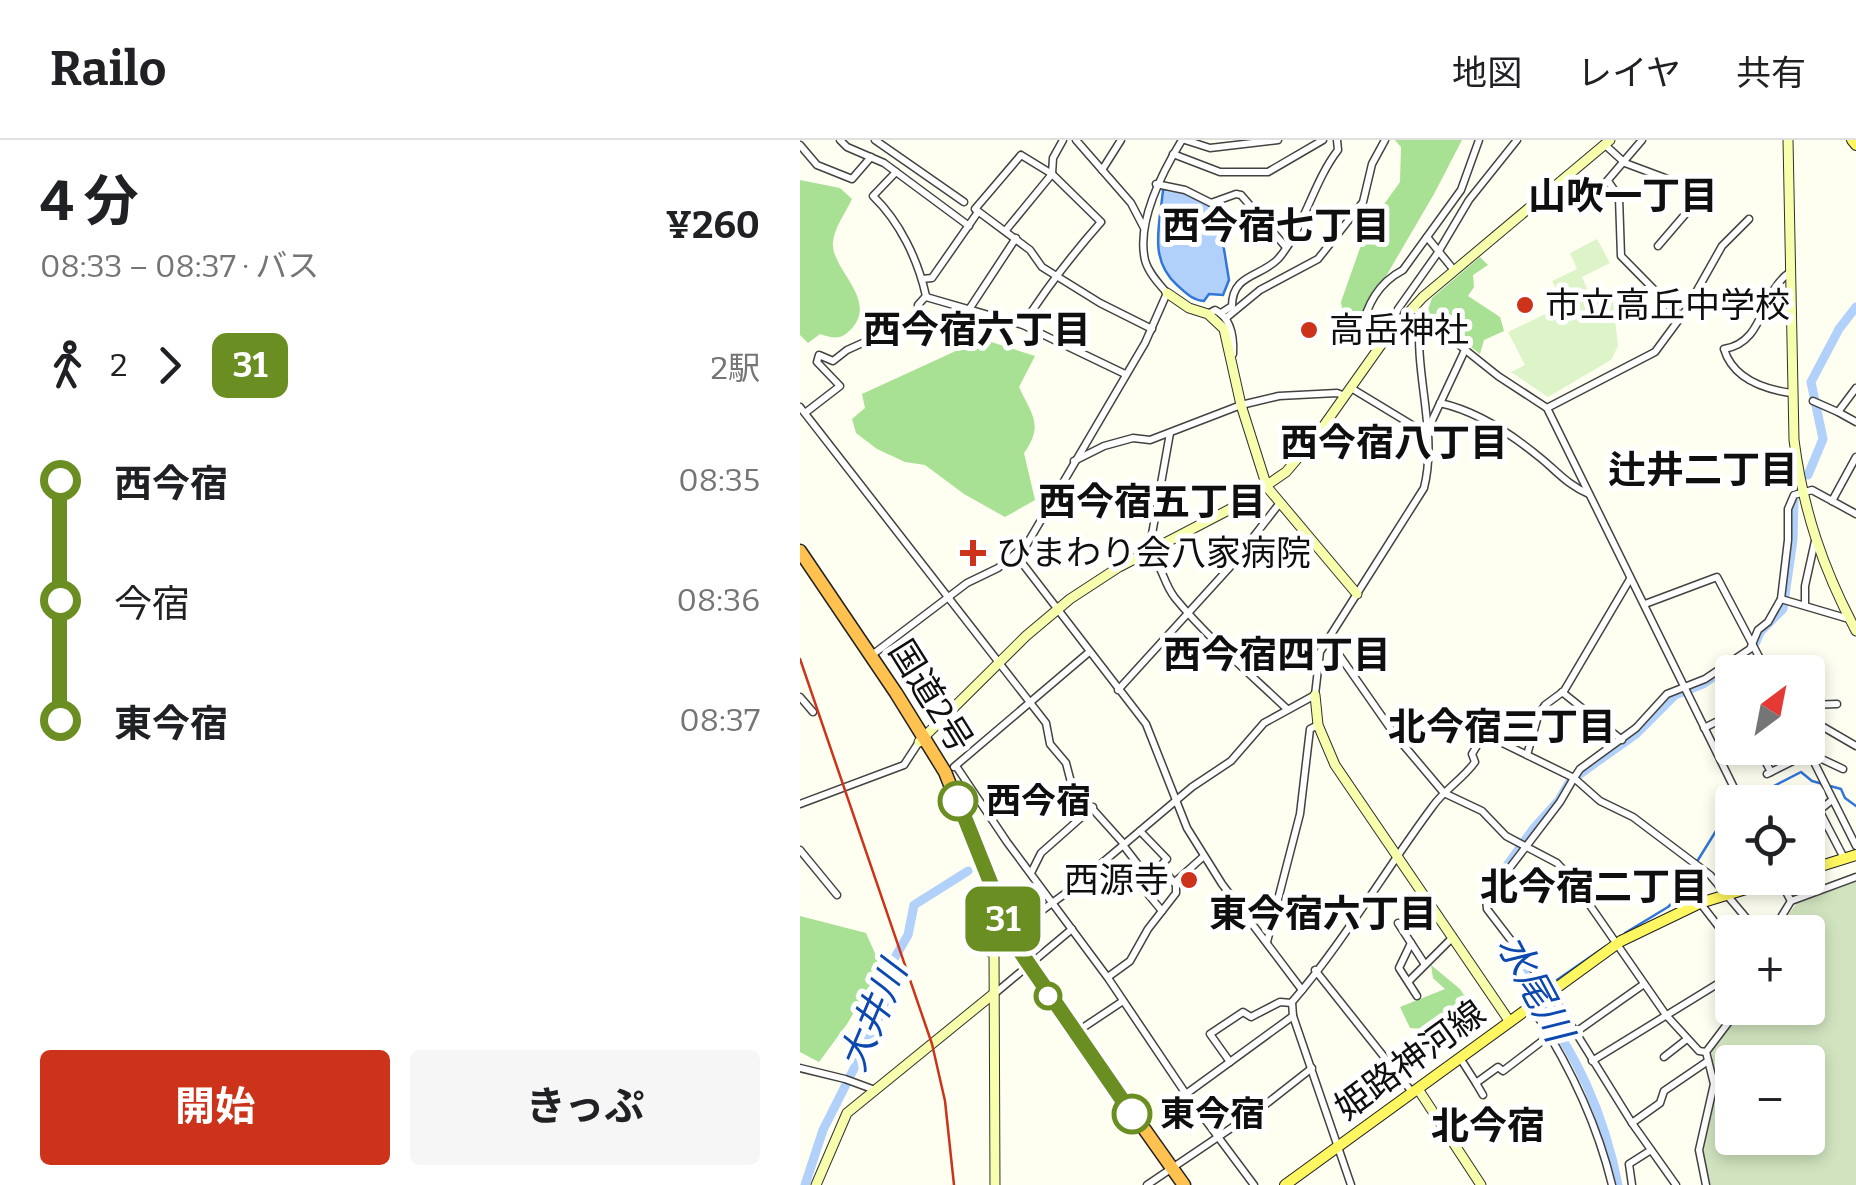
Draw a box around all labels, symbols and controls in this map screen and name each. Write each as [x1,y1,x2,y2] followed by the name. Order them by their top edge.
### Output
[50,40,166,98] text: Railo
[1452,52,1522,94] text: 地図
[1577,52,1681,94] text: レイヤ
[1736,52,1806,94] text: 共有
[40,169,138,235] text: 4 分
[1528,173,1718,219] district label: 山吹一丁目
[666,202,760,248] text: ¥260
[1162,203,1390,249] district label: 西今宿七丁目
[40,247,319,285] text: 08:33 – 08:37 · バス
[1545,284,1790,326] place label: 市立高丘中学校
[1514,294,1536,316] marker: 市立高丘中学校
[863,307,1091,353] district label: 西今宿六丁目
[1329,309,1469,351] place label: 高岳神社
[1298,319,1320,341] marker: 高岳神社
[40,338,95,393] icon: walk
[142,338,197,393] icon: forward
[232,344,268,386] text: 31
[110,346,127,384] text: 2
[711,349,760,387] text: 2駅
[1280,420,1508,466] district label: 西今宿八丁目
[1608,447,1798,493] district label: 辻井二丁目
[114,461,228,507] text: 西今宿
[678,461,760,499] text: 08:35
[1038,479,1266,525] district label: 西今宿五丁目
[996,532,1311,574] place label: ひまわり会八家病院
[960,540,986,566] marker: ひまわり会八家病院
[114,581,190,627] text: 今宿
[676,581,760,619] text: 08:36
[880,632,982,760] street label: 国道2号
[1163,632,1391,678] district label: 西今宿四丁目
[1715,655,1825,765] north arrow
[1715,655,1825,1155] map controls
[114,701,228,747] text: 東今宿
[679,701,760,739] text: 08:37
[1388,704,1616,750] district label: 北今宿三丁目
[986,780,1091,822] place label: 西今宿
[939,782,977,820] marker: 西今宿
[1715,785,1825,895] button: locate
[1064,859,1169,901] place label: 西源寺
[1480,864,1708,910] district label: 北今宿二丁目
[1178,869,1200,891] marker: 西源寺
[958,886,1048,952] line badge: 31
[1209,891,1437,937] district label: 東今宿六丁目
[985,898,1021,940] text: 31
[1715,915,1825,1025] button: +
[1488,927,1584,1053] water label: 水尾川
[830,951,918,1077] water label: 大井川
[1035,983,1061,1009] unlabelled marker
[1327,992,1493,1128] street label: 姫路神河線
[1715,1045,1825,1155] button: −
[40,1050,390,1165] button: 開始
[410,1050,760,1165] button: きっぷ
[1160,1093,1265,1135] place label: 東今宿
[1113,1095,1151,1133] marker: 東今宿
[1431,1103,1545,1149] district label: 北今宿

